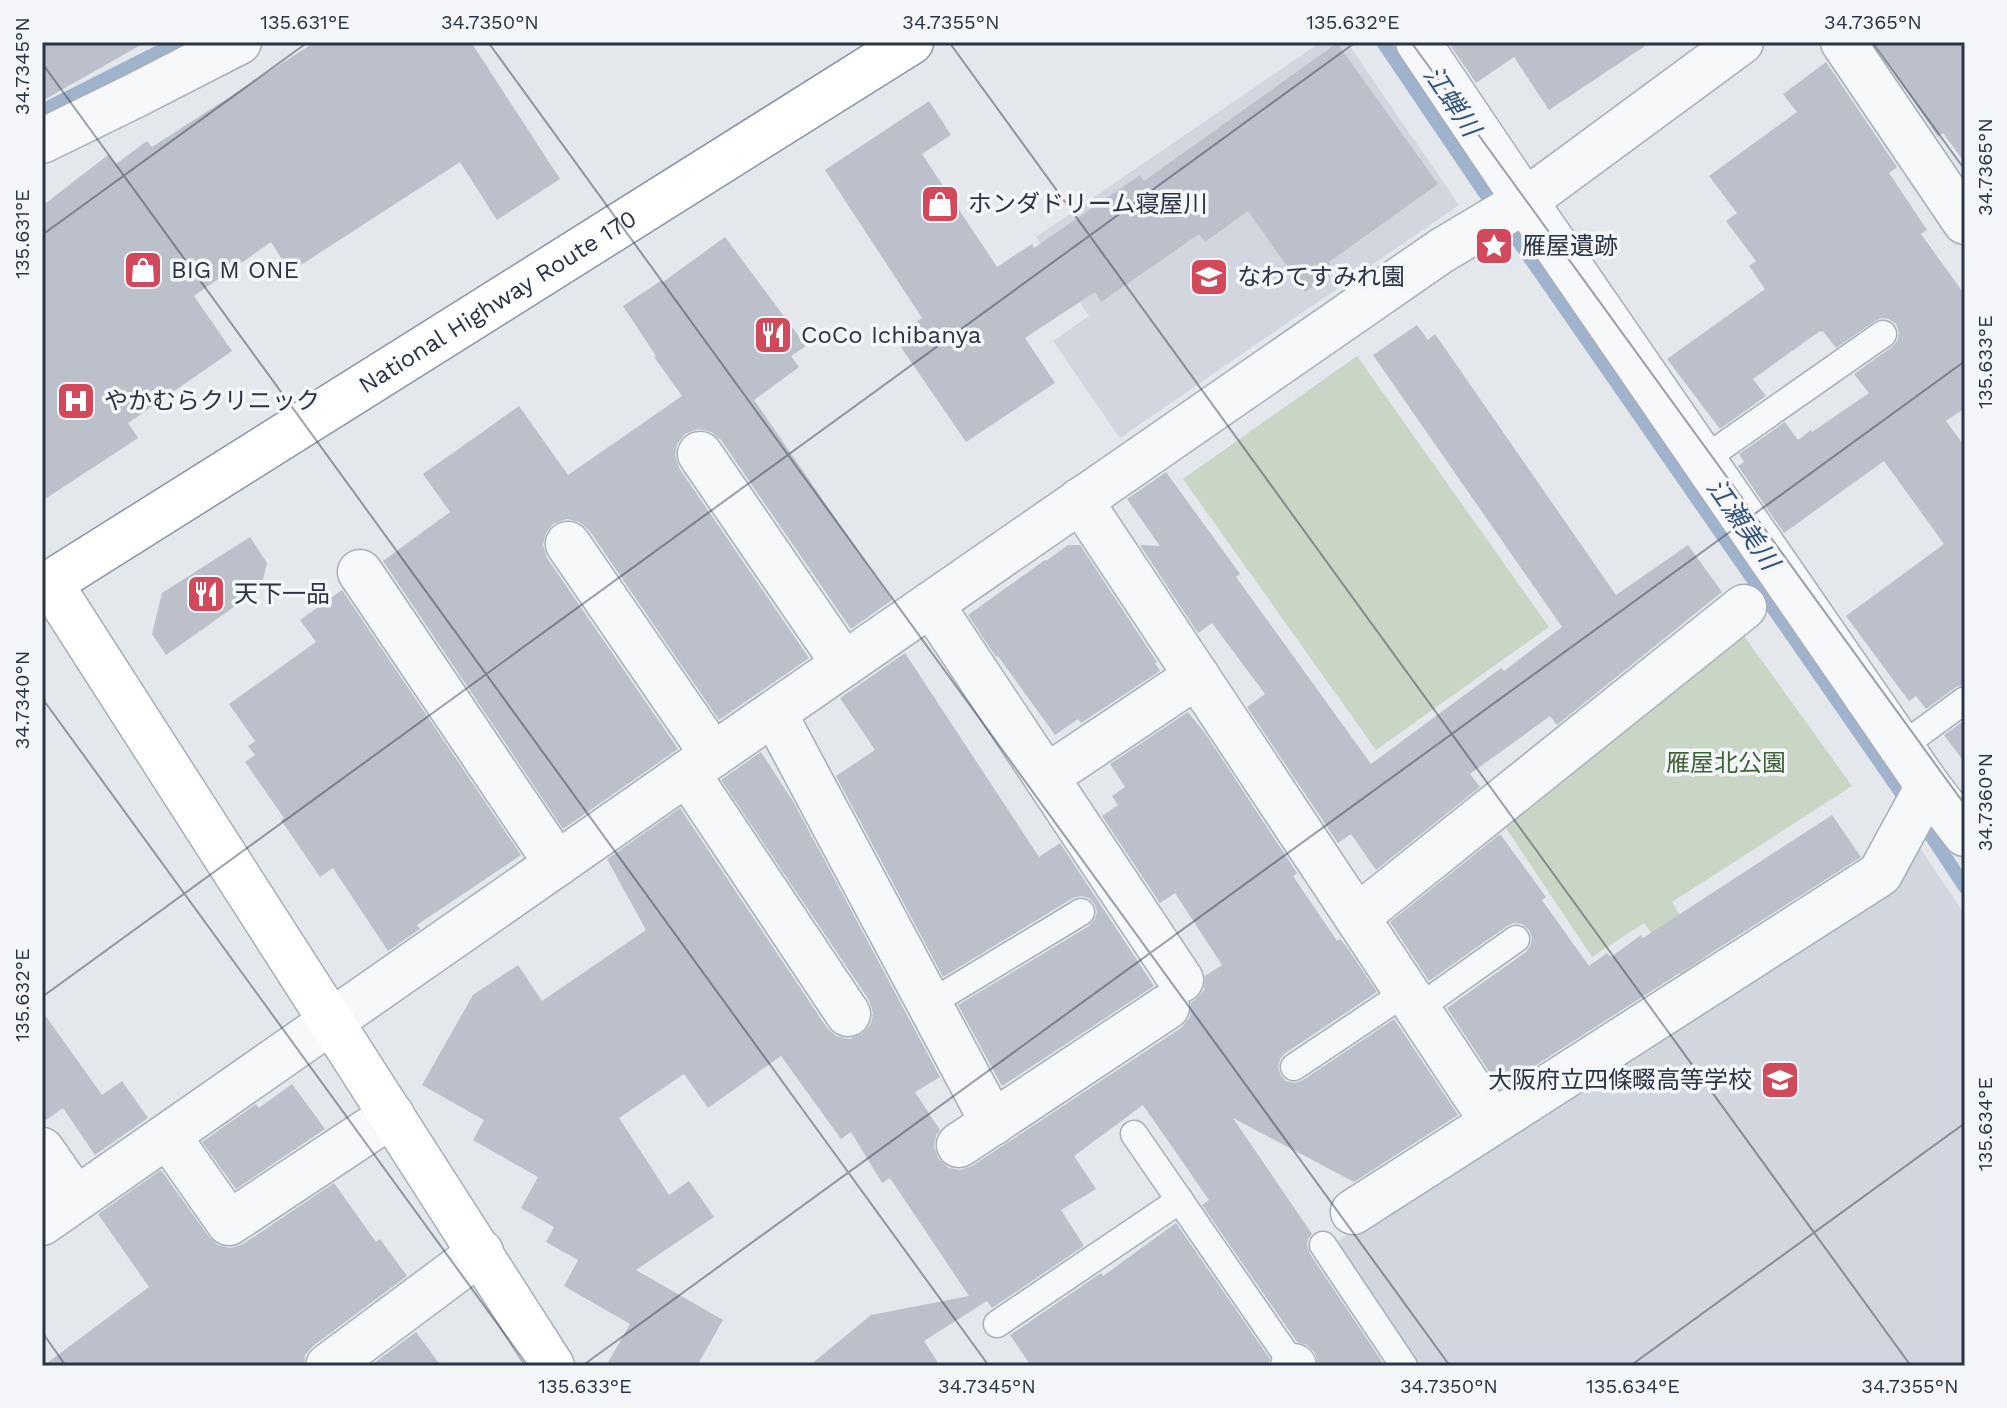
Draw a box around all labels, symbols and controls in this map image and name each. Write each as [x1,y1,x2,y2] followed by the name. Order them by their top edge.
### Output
[260,10,350,34] text: 135.631°E
[441,10,539,34] text: 34.7350°N
[902,10,1000,34] text: 34.7355°N
[1306,10,1400,34] text: 135.632°E
[1824,10,1922,34] text: 34.7365°N
[10,17,34,115] text: 34.7345°N
[1418,60,1488,144] water label: 江蝉川
[1973,118,1997,216] text: 34.7365°N
[919,183,961,225] shop icon: ホンダドリーム寝屋川
[10,189,34,279] text: 135.631°E
[968,190,1207,218] place label: ホンダドリーム寝屋川
[354,204,642,399] street label: National Highway Route 170
[1473,225,1515,267] place icon: 雁屋遺跡
[1522,232,1618,260] place label: 雁屋遺跡
[122,249,164,291] shop icon: BIG M ONE
[171,256,299,284] place label: BIG M ONE
[1188,256,1230,298] school or university icon: なわてすみれ園
[1237,263,1405,291] place label: なわてすみれ園
[752,314,794,356] restaurant icon: CoCo Ichibanya
[1973,315,1997,409] text: 135.633°E
[801,321,981,349] place label: CoCo Ichibanya
[55,380,97,422] hospital icon: やかむらクリニック
[104,387,320,415] place label: やかむらクリニック
[1701,473,1787,578] water label: 江瀬美川
[185,573,227,615] restaurant icon: 天下一品
[234,580,330,608] place label: 天下一品
[10,651,34,749] text: 34.7340°N
[1666,749,1786,777] park label: 雁屋北公園
[1973,753,1997,851] text: 34.7360°N
[10,948,34,1042] text: 135.632°E
[1759,1059,1801,1101] school or university icon: 大阪府立四條畷高等学校
[1488,1066,1752,1094] place label: 大阪府立四條畷高等学校
[1973,1077,1997,1171] text: 135.634°E
[538,1374,632,1398] text: 135.633°E
[938,1374,1036,1398] text: 34.7345°N
[1400,1374,1498,1398] text: 34.7350°N
[1586,1374,1680,1398] text: 135.634°E
[1861,1374,1959,1398] text: 34.7355°N

